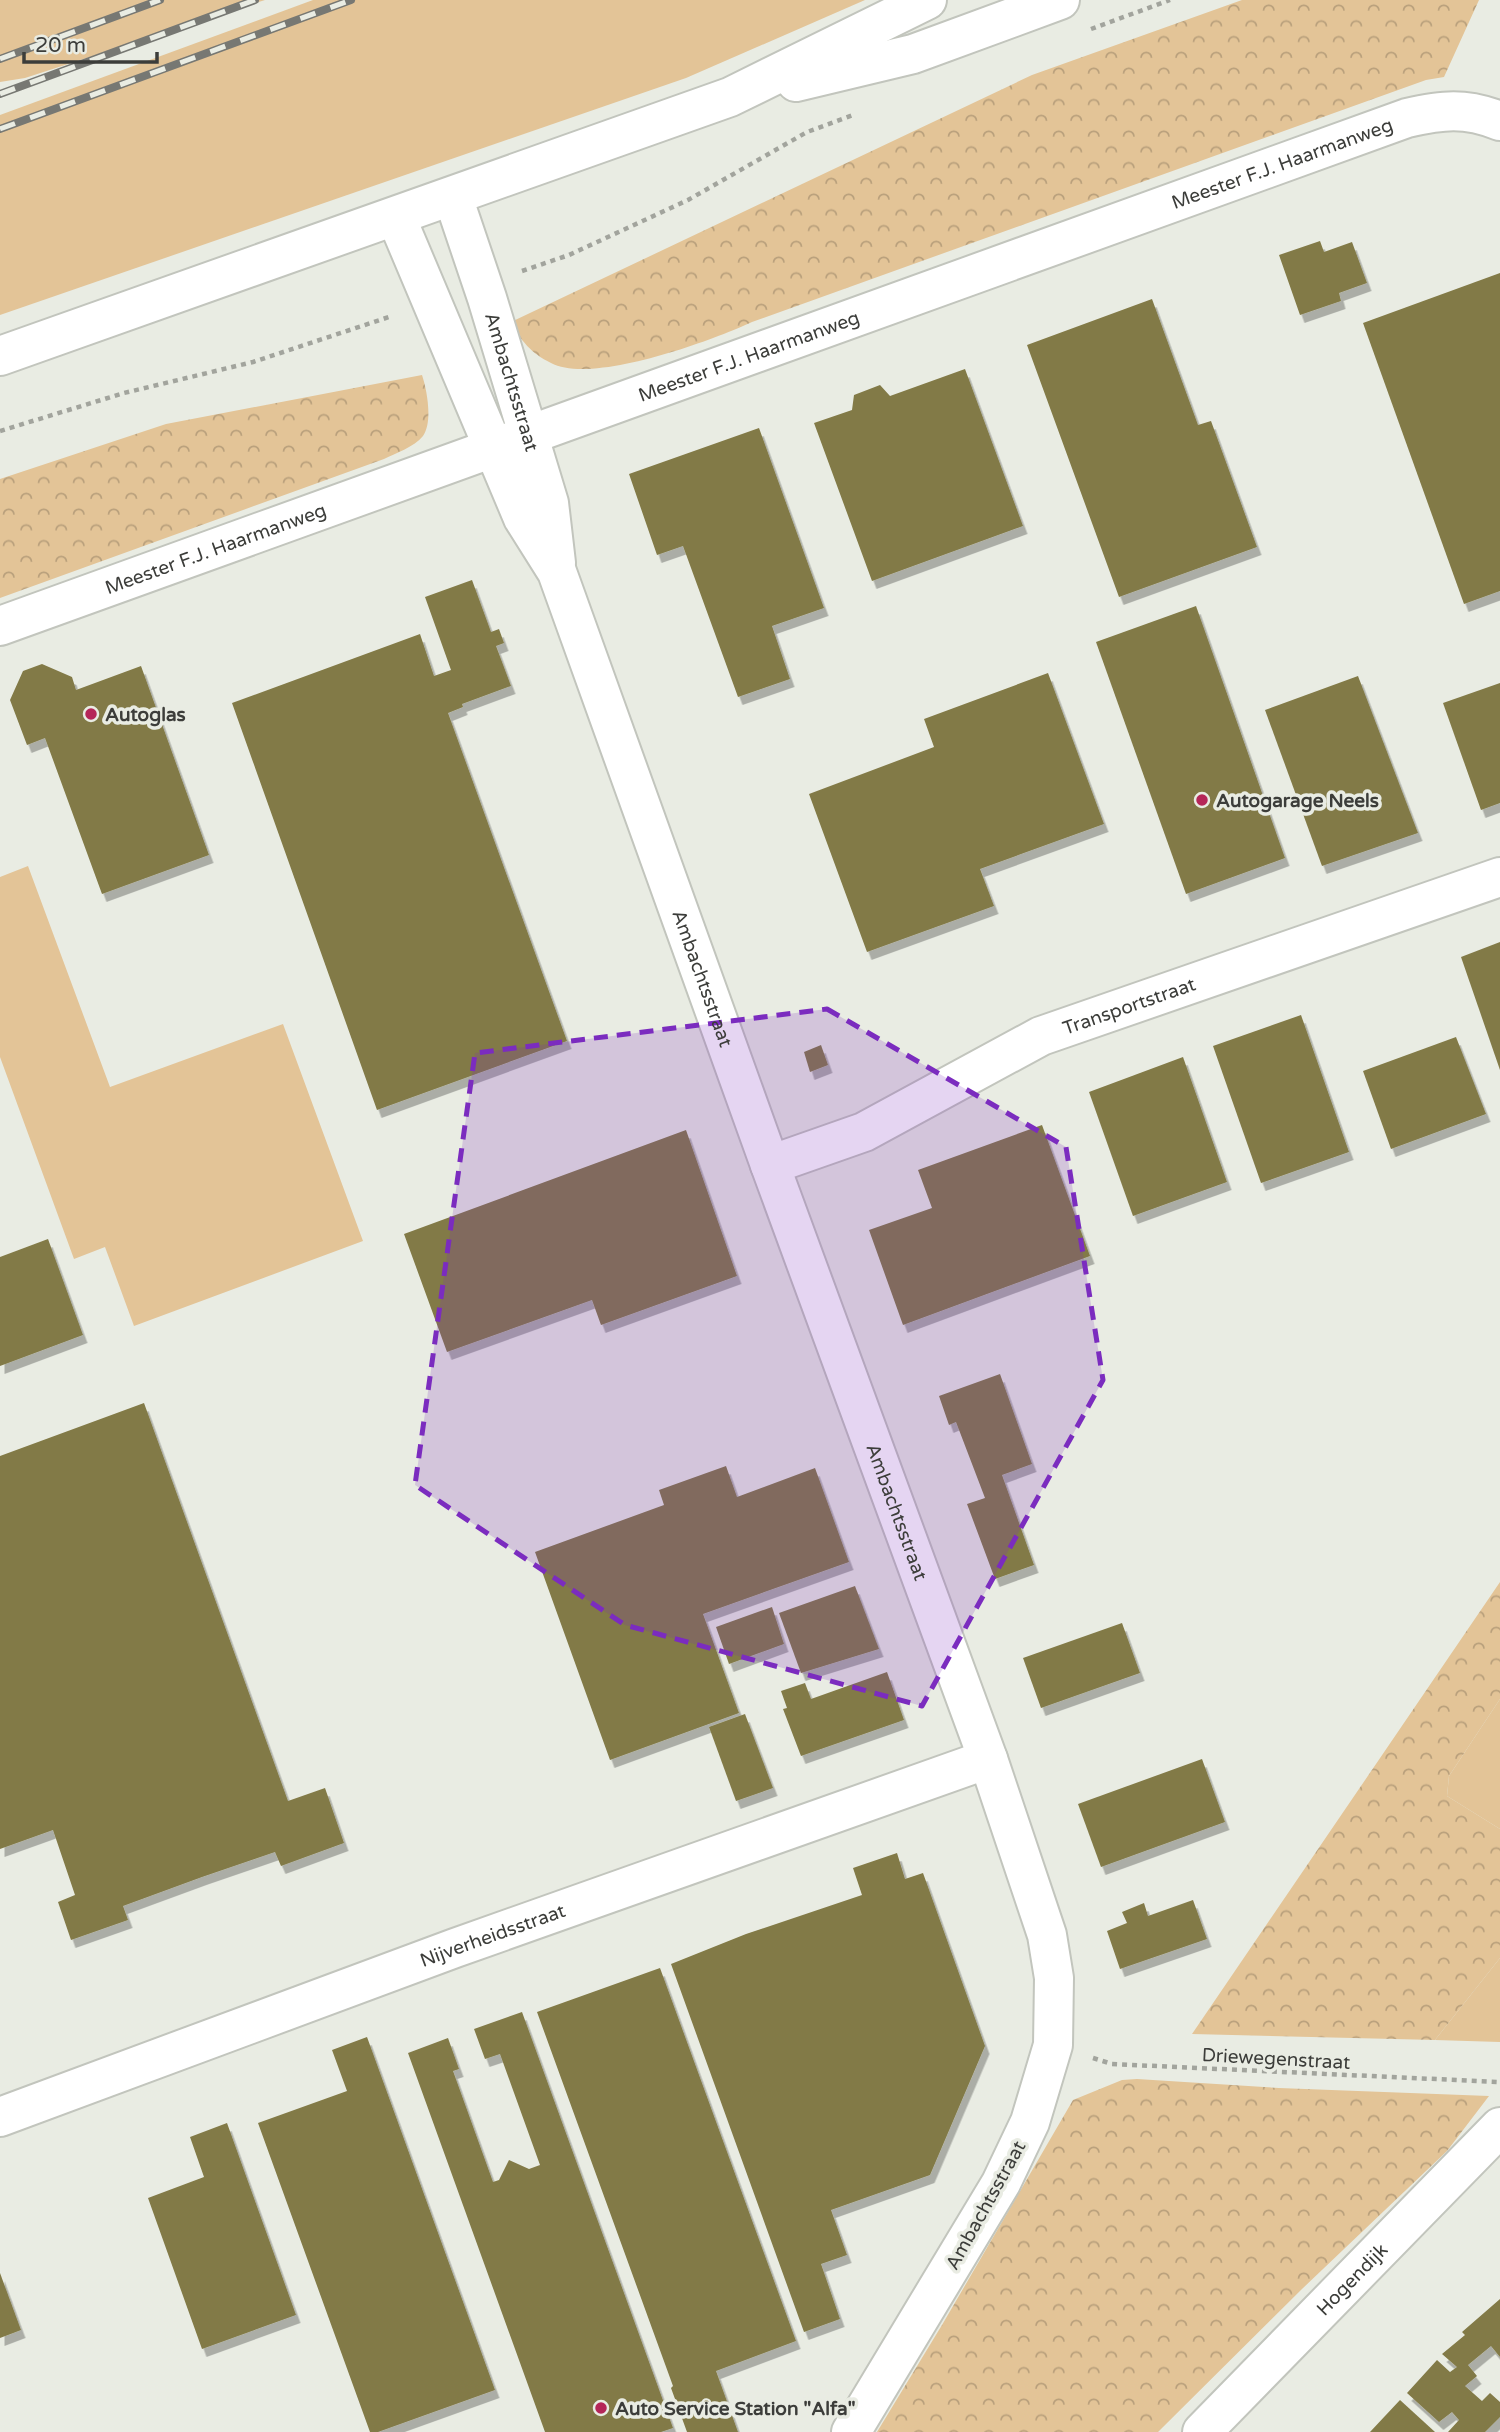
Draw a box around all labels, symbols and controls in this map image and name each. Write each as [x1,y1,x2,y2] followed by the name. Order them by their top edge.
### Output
[24,21,158,65] scale bar
[35,33,86,58] text: 20 m
[1169,114,1396,214] street label: Meester F.J. Haarmanweg
[635,307,863,407] street label: Meester F.J. Haarmanweg
[480,310,543,454] street label: Ambachtsstraat
[102,499,329,599] street label: Meester F.J. Haarmanweg
[105,704,186,727] place label: Autoglas
[83,706,99,722] marker: Autoglas
[1216,790,1379,813] place label: Autogarage Neels
[1194,792,1210,808] marker: Autogarage Neels
[667,907,737,1050] street label: Ambachtsstraat
[1060,973,1199,1040] street label: Transportstraat
[861,1441,931,1584] street label: Ambachtsstraat
[417,1900,568,1972] street label: Nijverheidsstraat
[1201,2044,1351,2074] street label: Driewegenstraat
[941,2137,1030,2274] street label: Ambachtsstraat
[1312,2239,1392,2320] street label: Hogendijk
[615,2398,856,2420] place label: Auto Service Station "Alfa"
[593,2400,609,2416] marker: Auto Service Station "Alfa"

